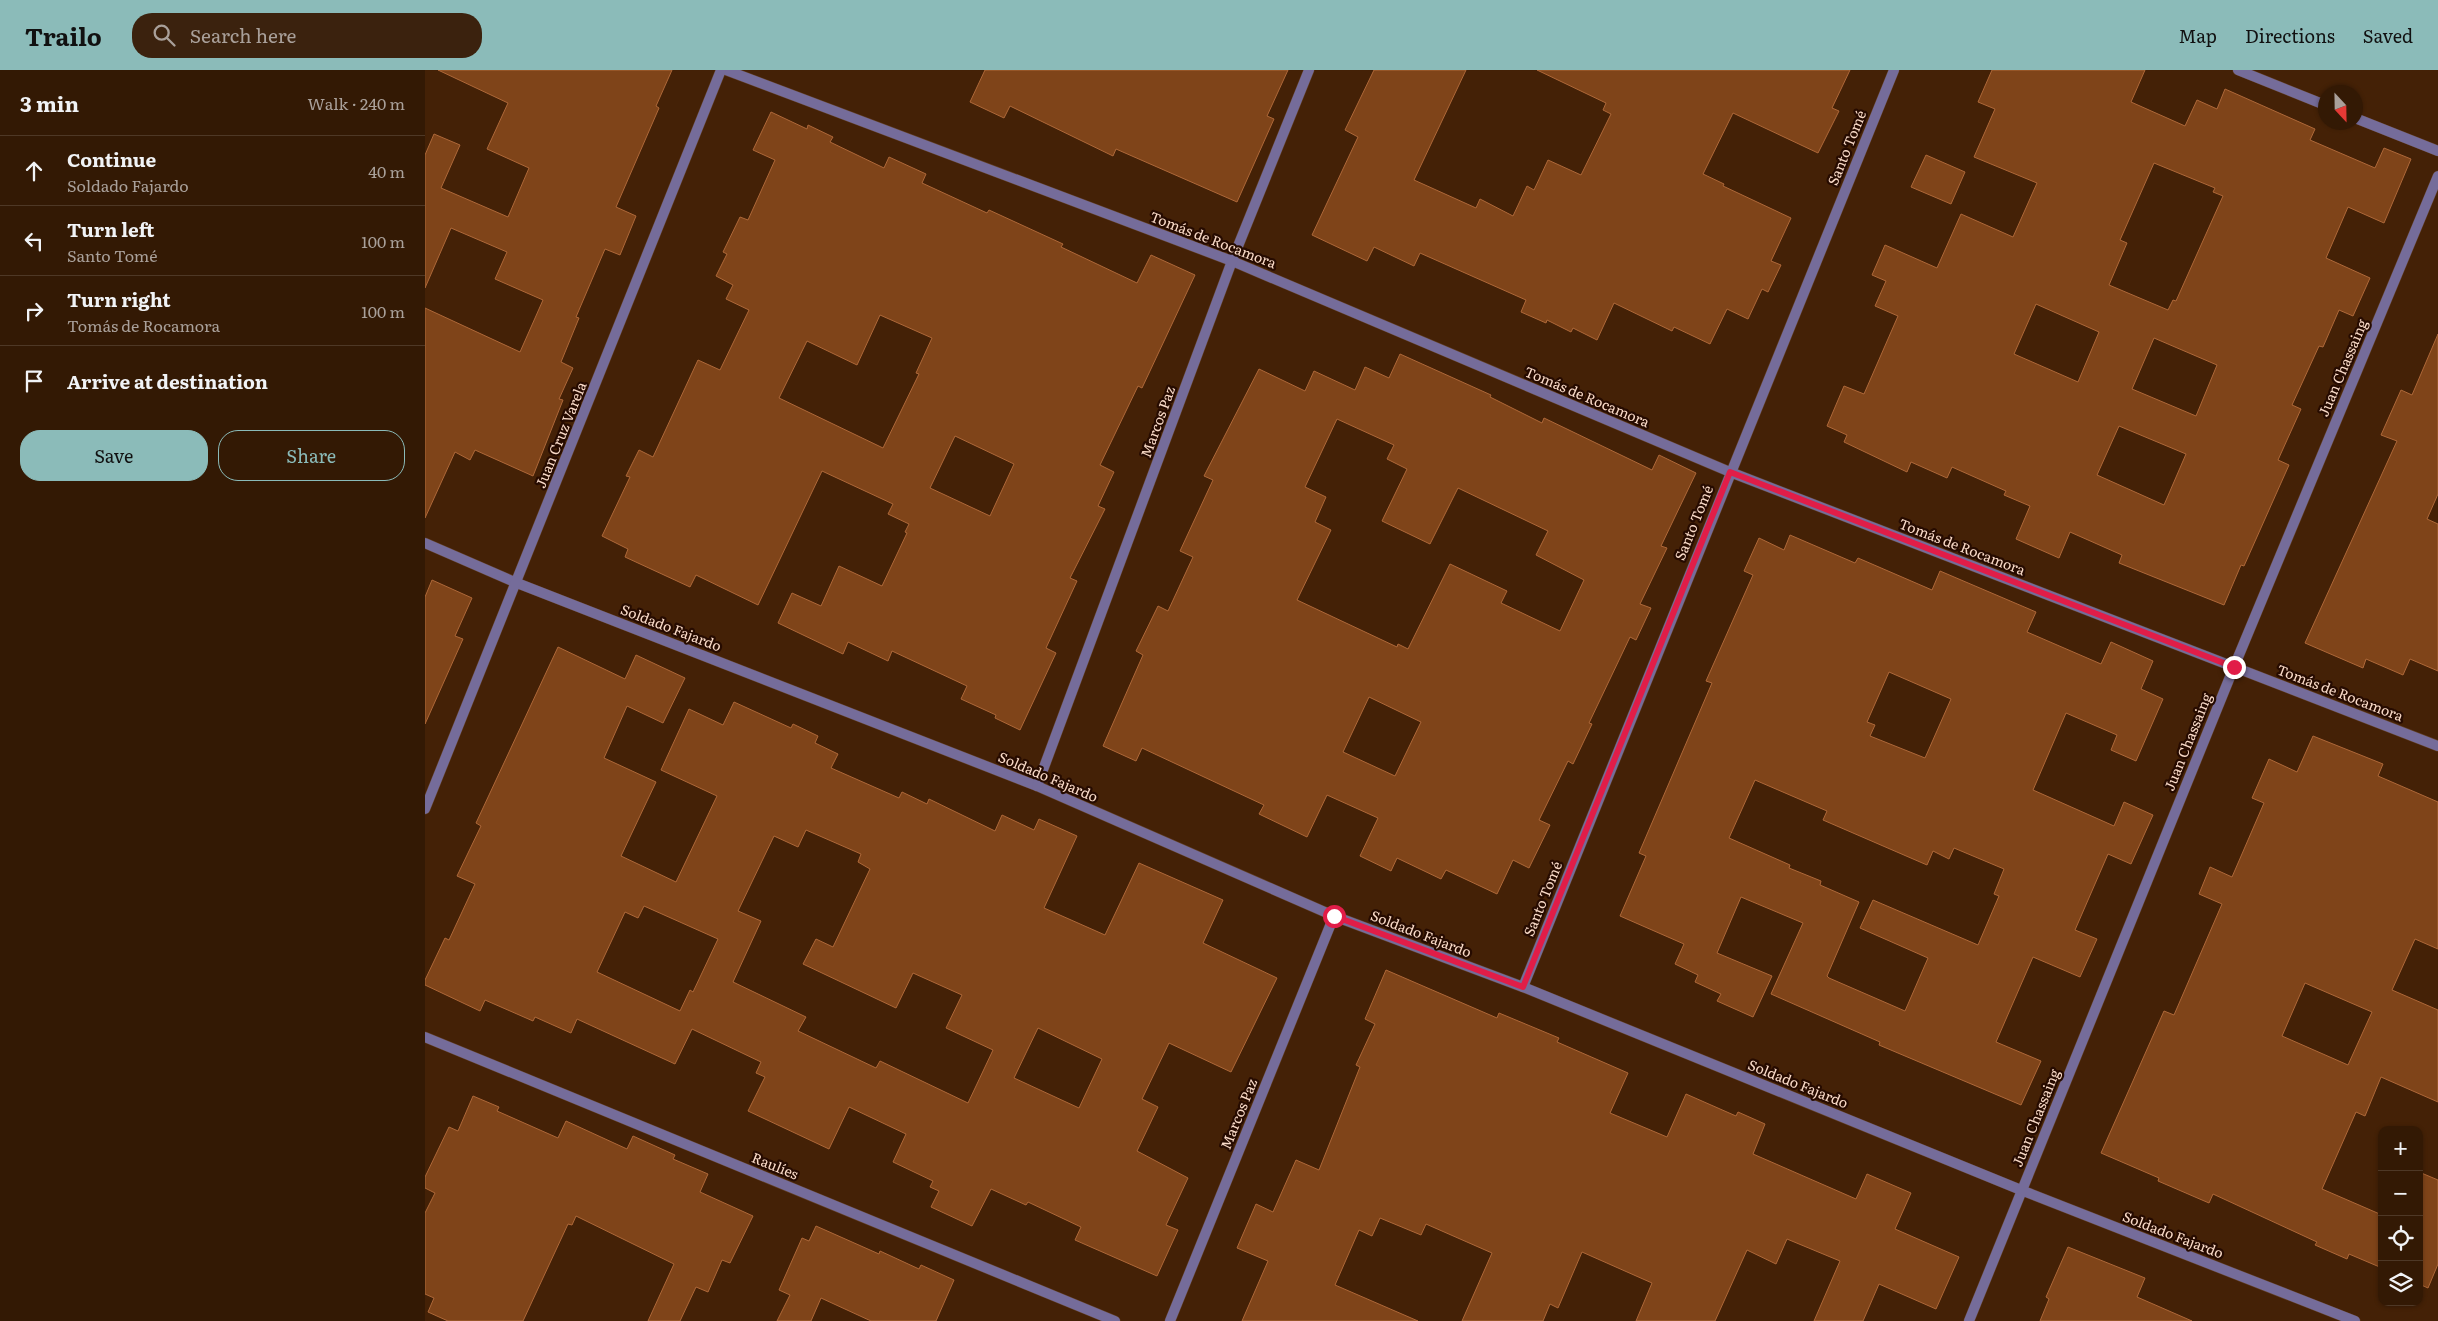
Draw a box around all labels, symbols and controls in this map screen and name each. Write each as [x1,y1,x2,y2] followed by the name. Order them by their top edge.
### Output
[132,13,482,58] search box
[25,18,102,53] text: Trailo
[150,21,178,49] icon: search
[190,21,296,49] text: Search here
[2179,22,2217,49] text: Map
[2245,22,2335,49] text: Directions
[2363,22,2413,49] text: Saved
[2318,85,2363,130] north arrow
[20,87,79,118] text: 3 min
[307,91,405,115] text: Walk · 240 m
[1822,107,1870,188] street label: Santo Tomé
[67,145,156,173] text: Continue
[20,157,48,185] icon: ahead
[368,159,405,183] text: 40 m
[67,173,189,197] text: Soldado Fajardo
[1147,206,1280,273] street label: Tomás de Rocamora
[67,215,154,243] text: Turn left
[20,227,48,255] icon: left
[361,229,405,253] text: 100 m
[67,243,158,267] text: Santo Tomé
[67,285,171,313] text: Turn right
[20,297,48,325] icon: right
[361,299,405,323] text: 100 m
[67,313,220,337] text: Tomás de Rocamora
[2313,316,2372,419] street label: Juan Chassaing
[1522,361,1653,432] street label: Tomás de Rocamora
[20,367,48,395] icon: arrive
[67,367,268,395] text: Arrive at destination
[530,378,591,491] street label: Juan Cruz Varela
[1135,383,1179,460] street label: Marcos Paz
[20,430,208,481] button: Save
[218,430,405,481] button: Share
[1669,482,1717,563] street label: Santo Tomé
[1896,513,2029,580] street label: Tomás de Rocamora
[618,599,725,655] street label: Soldado Fajardo
[2223,656,2246,679] route end
[2274,659,2407,726] street label: Tomás de Rocamora
[2158,689,2216,794] street label: Juan Chassaing
[996,746,1101,806] street label: Soldado Fajardo
[1518,858,1566,939] street label: Santo Tomé
[1323,905,1346,928] route start
[1368,905,1475,961] street label: Soldado Fajardo
[1745,1054,1851,1112] street label: Soldado Fajardo
[2006,1065,2064,1170] street label: Juan Chassaing
[1215,1075,1261,1152] street label: Marcos Paz
[2378,1126,2423,1306] map controls
[2378,1126,2423,1171] button: +
[749,1147,802,1183] street label: Raulíes
[2378,1171,2423,1216] button: −
[2120,1206,2227,1262] street label: Soldado Fajardo
[2378,1216,2423,1261] button: locate
[2378,1261,2423,1306] button: layers

